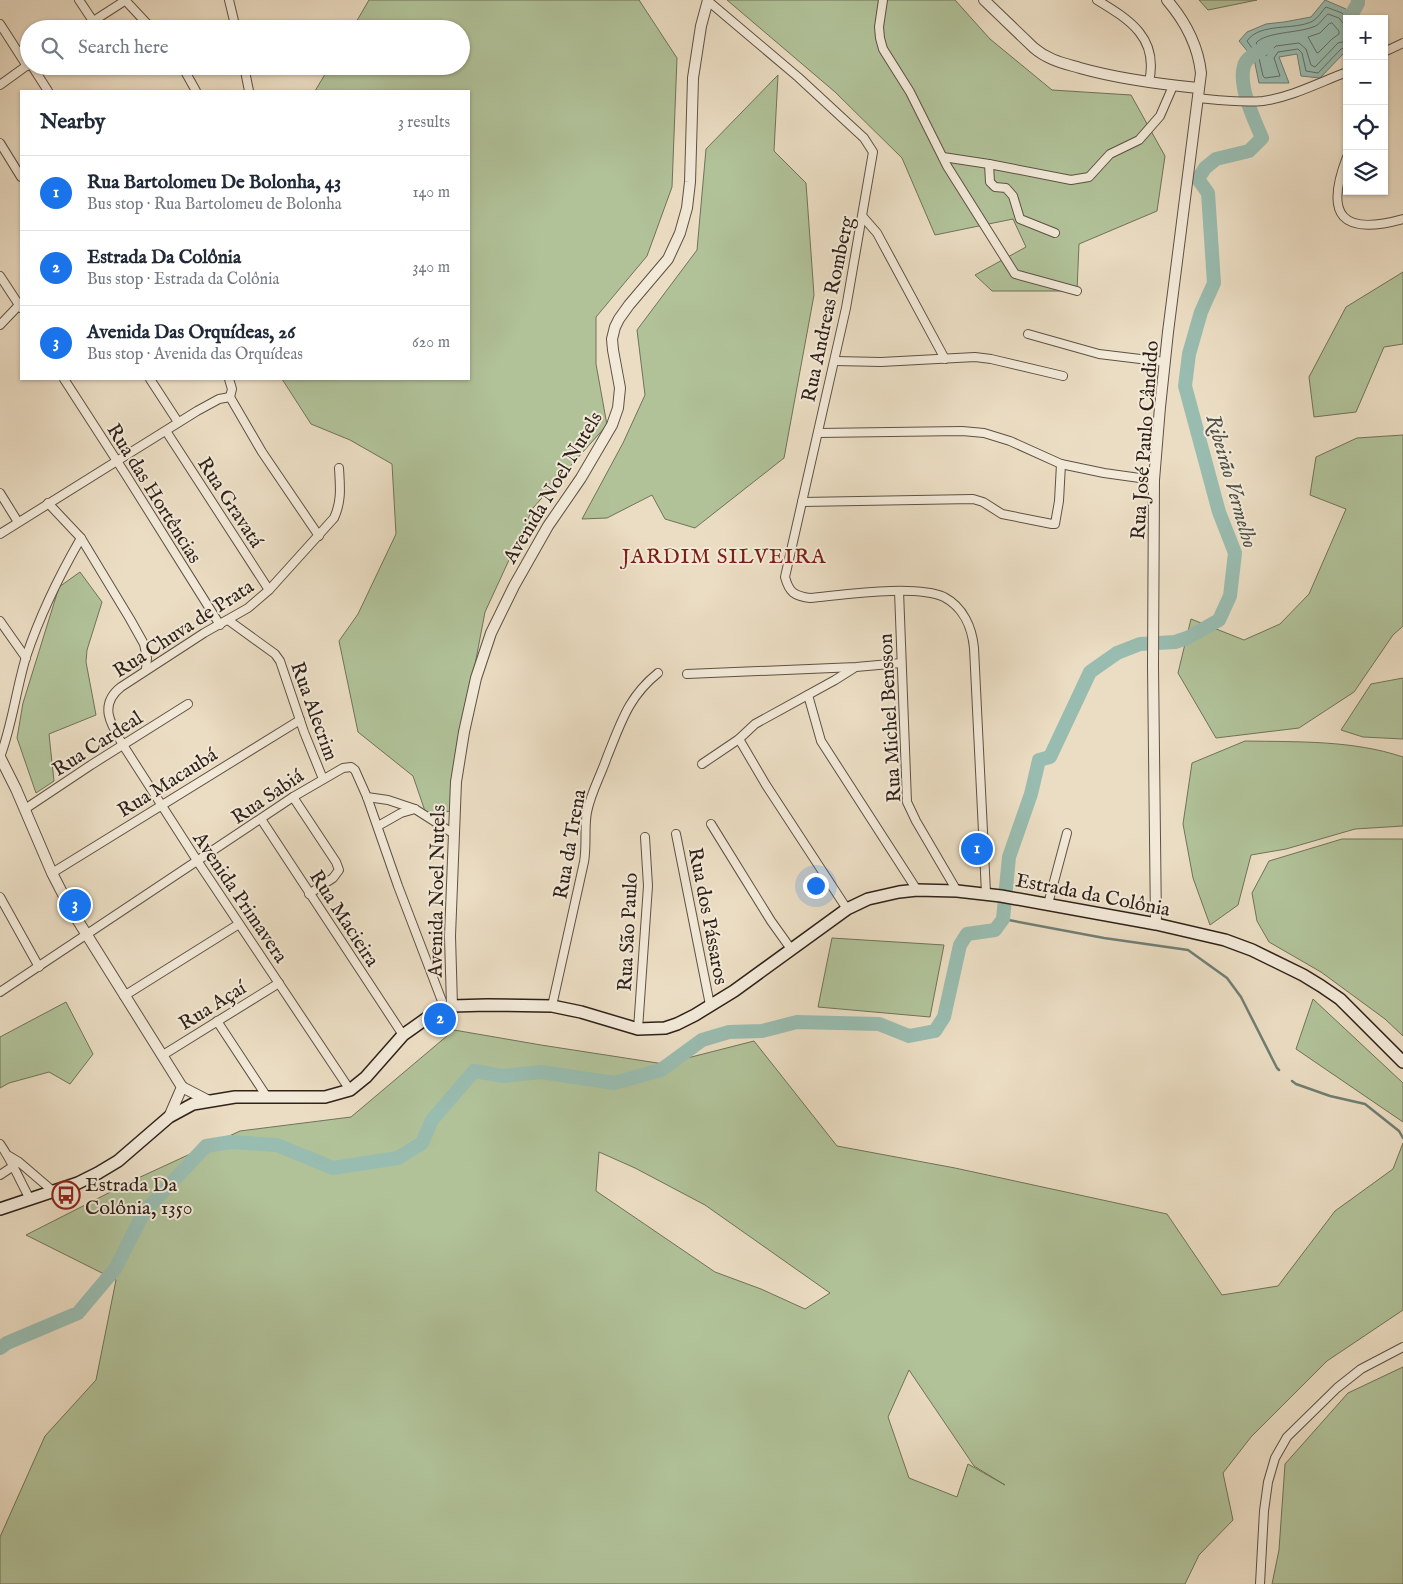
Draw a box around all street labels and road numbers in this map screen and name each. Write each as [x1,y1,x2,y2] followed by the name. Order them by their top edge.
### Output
[797,213,861,404] street label: Rua Andreas Romberg
[1126,340,1165,540] street label: Rua José Paulo Cândido
[498,407,609,569] street label: Avenida Noel Nutels
[101,419,207,568] street label: Rua das Hortências
[191,453,268,553] street label: Rua Gravatá
[109,574,259,684] street label: Rua Chuva de Prata
[874,632,907,803] street label: Rua Michel Bensson
[284,659,343,764] street label: Rua Alecrim
[48,706,148,783] street label: Rua Cardeal
[113,743,223,824] street label: Rua Macaubá
[227,764,309,831] street label: Rua Sabiá
[549,787,592,901] street label: Rua da Trena
[423,804,452,979] street label: Avenida Noel Nutels
[186,827,293,968] street label: Avenida Primavera
[682,846,733,987] street label: Rua dos Pássaros
[303,866,384,972] street label: Rua Macieira
[1013,868,1172,923] street label: Estrada da Colônia
[613,872,644,992] street label: Rua São Paulo
[175,975,252,1037] street label: Rua Açaí

